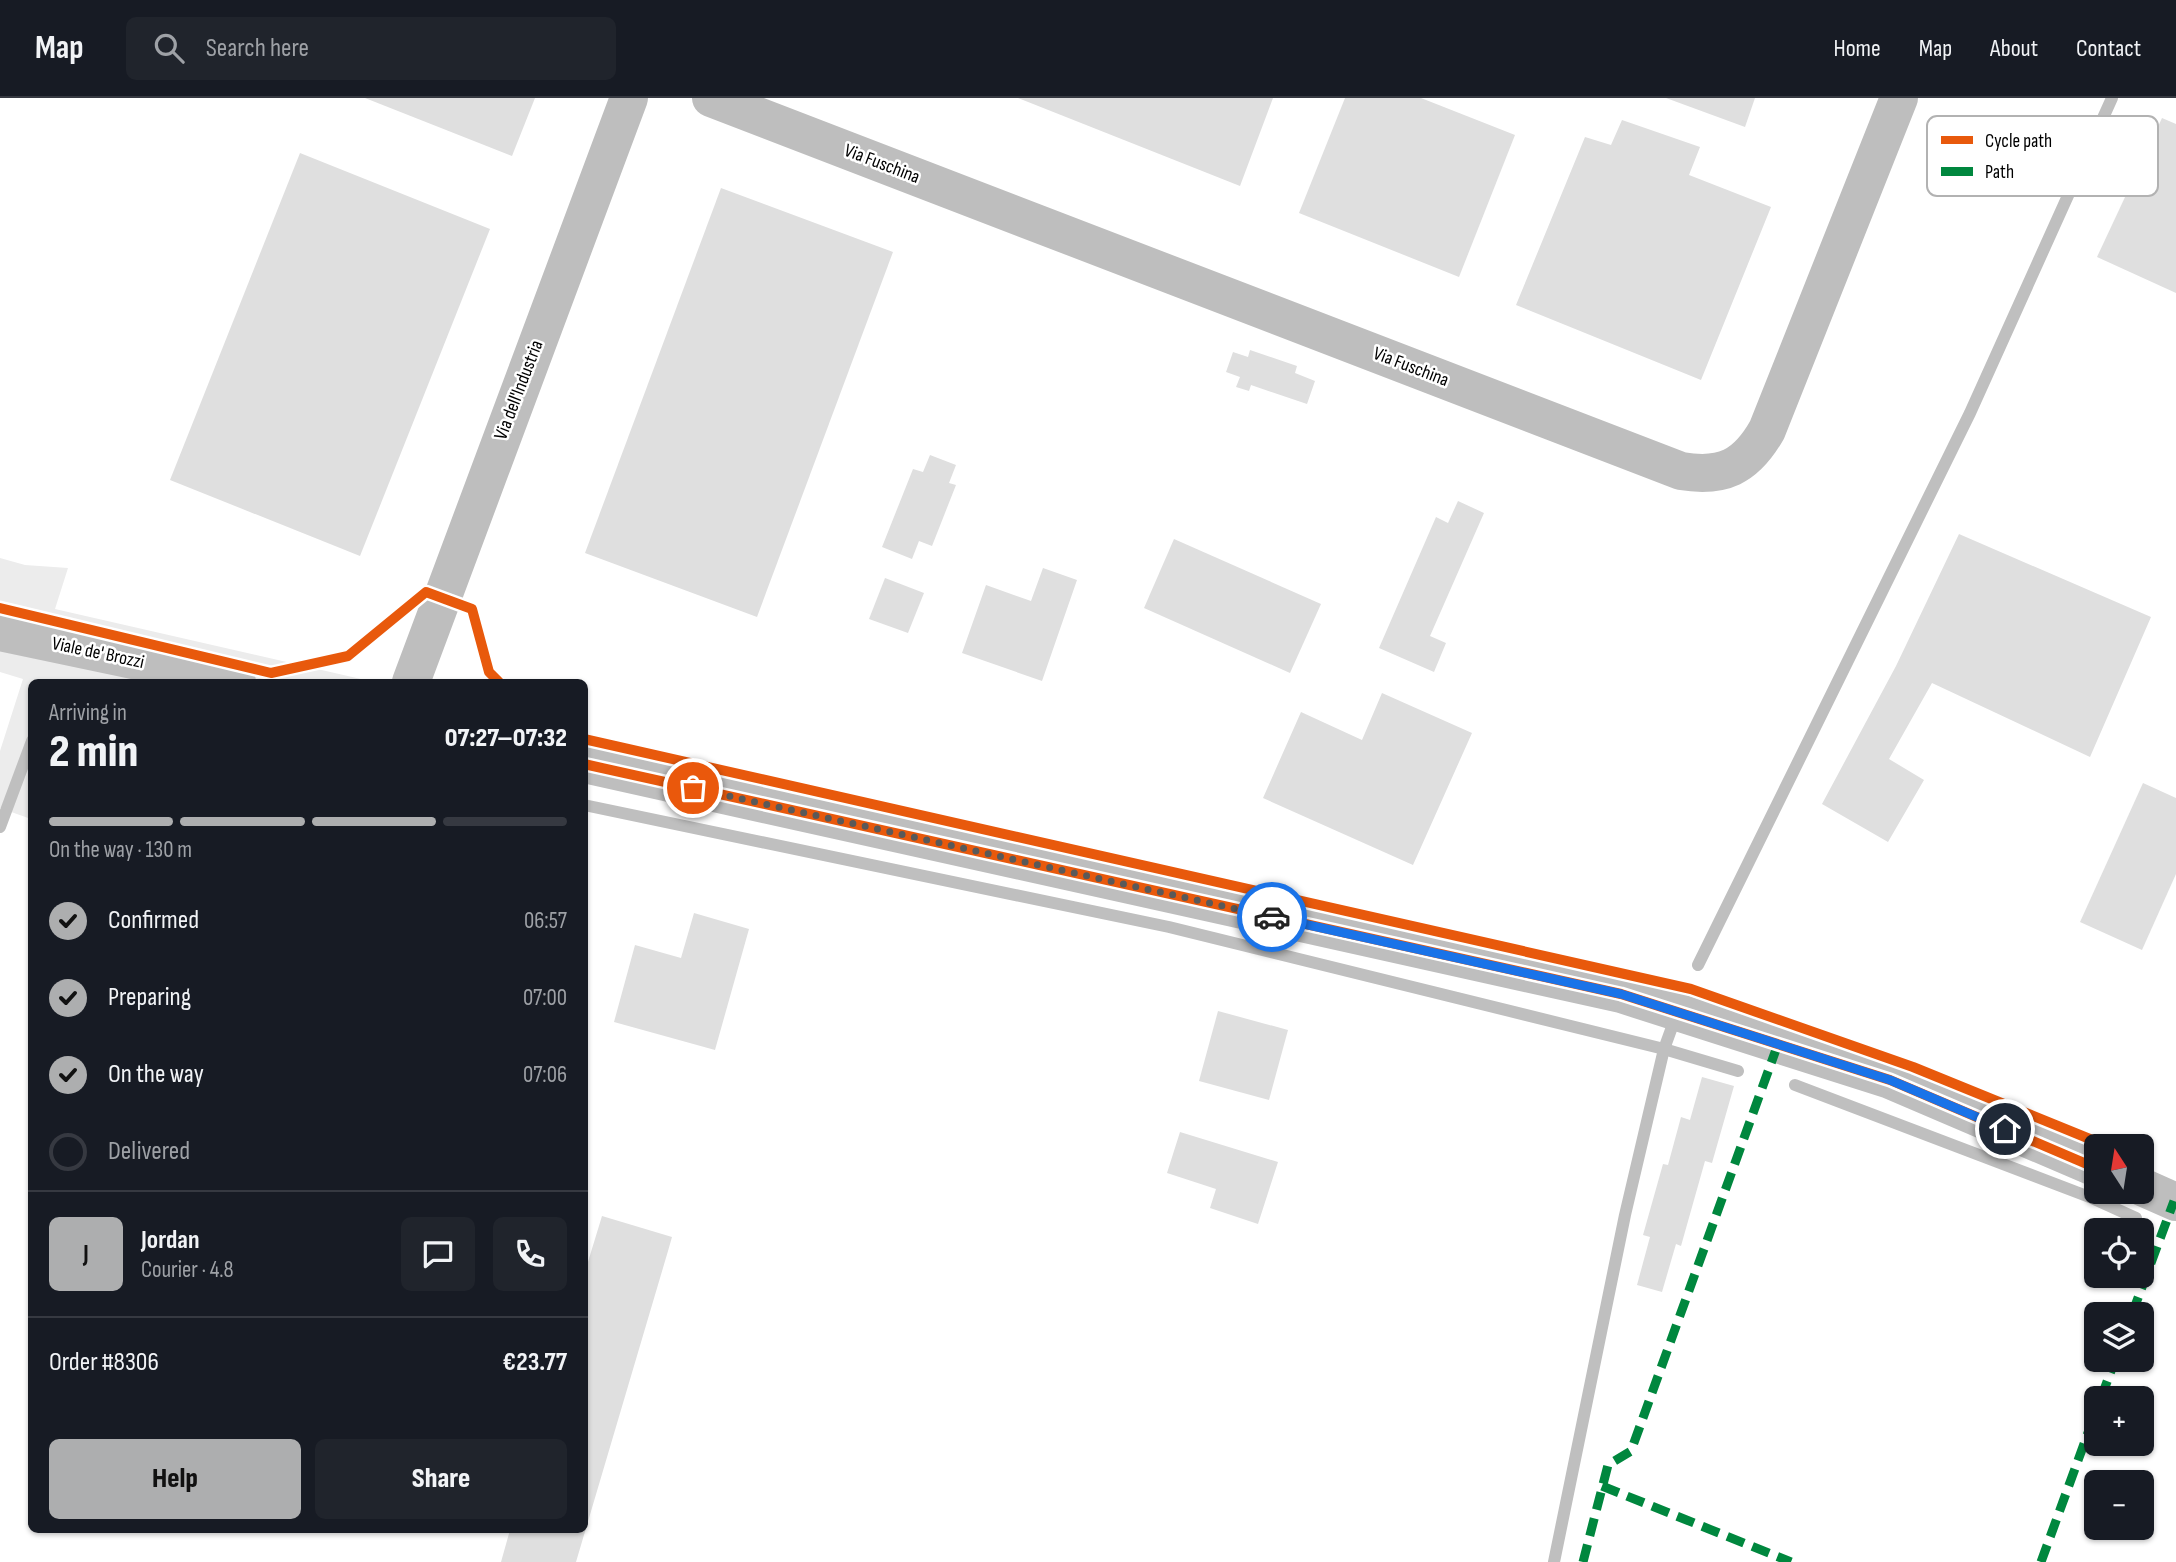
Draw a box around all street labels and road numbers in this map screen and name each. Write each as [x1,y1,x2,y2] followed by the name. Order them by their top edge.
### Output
[841,139,923,189] street label: Via Fuschina
[489,337,549,443] street label: Via dell'Industria
[1370,342,1452,392] street label: Via Fuschina
[50,632,146,674] street label: Viale de' Brozzi

